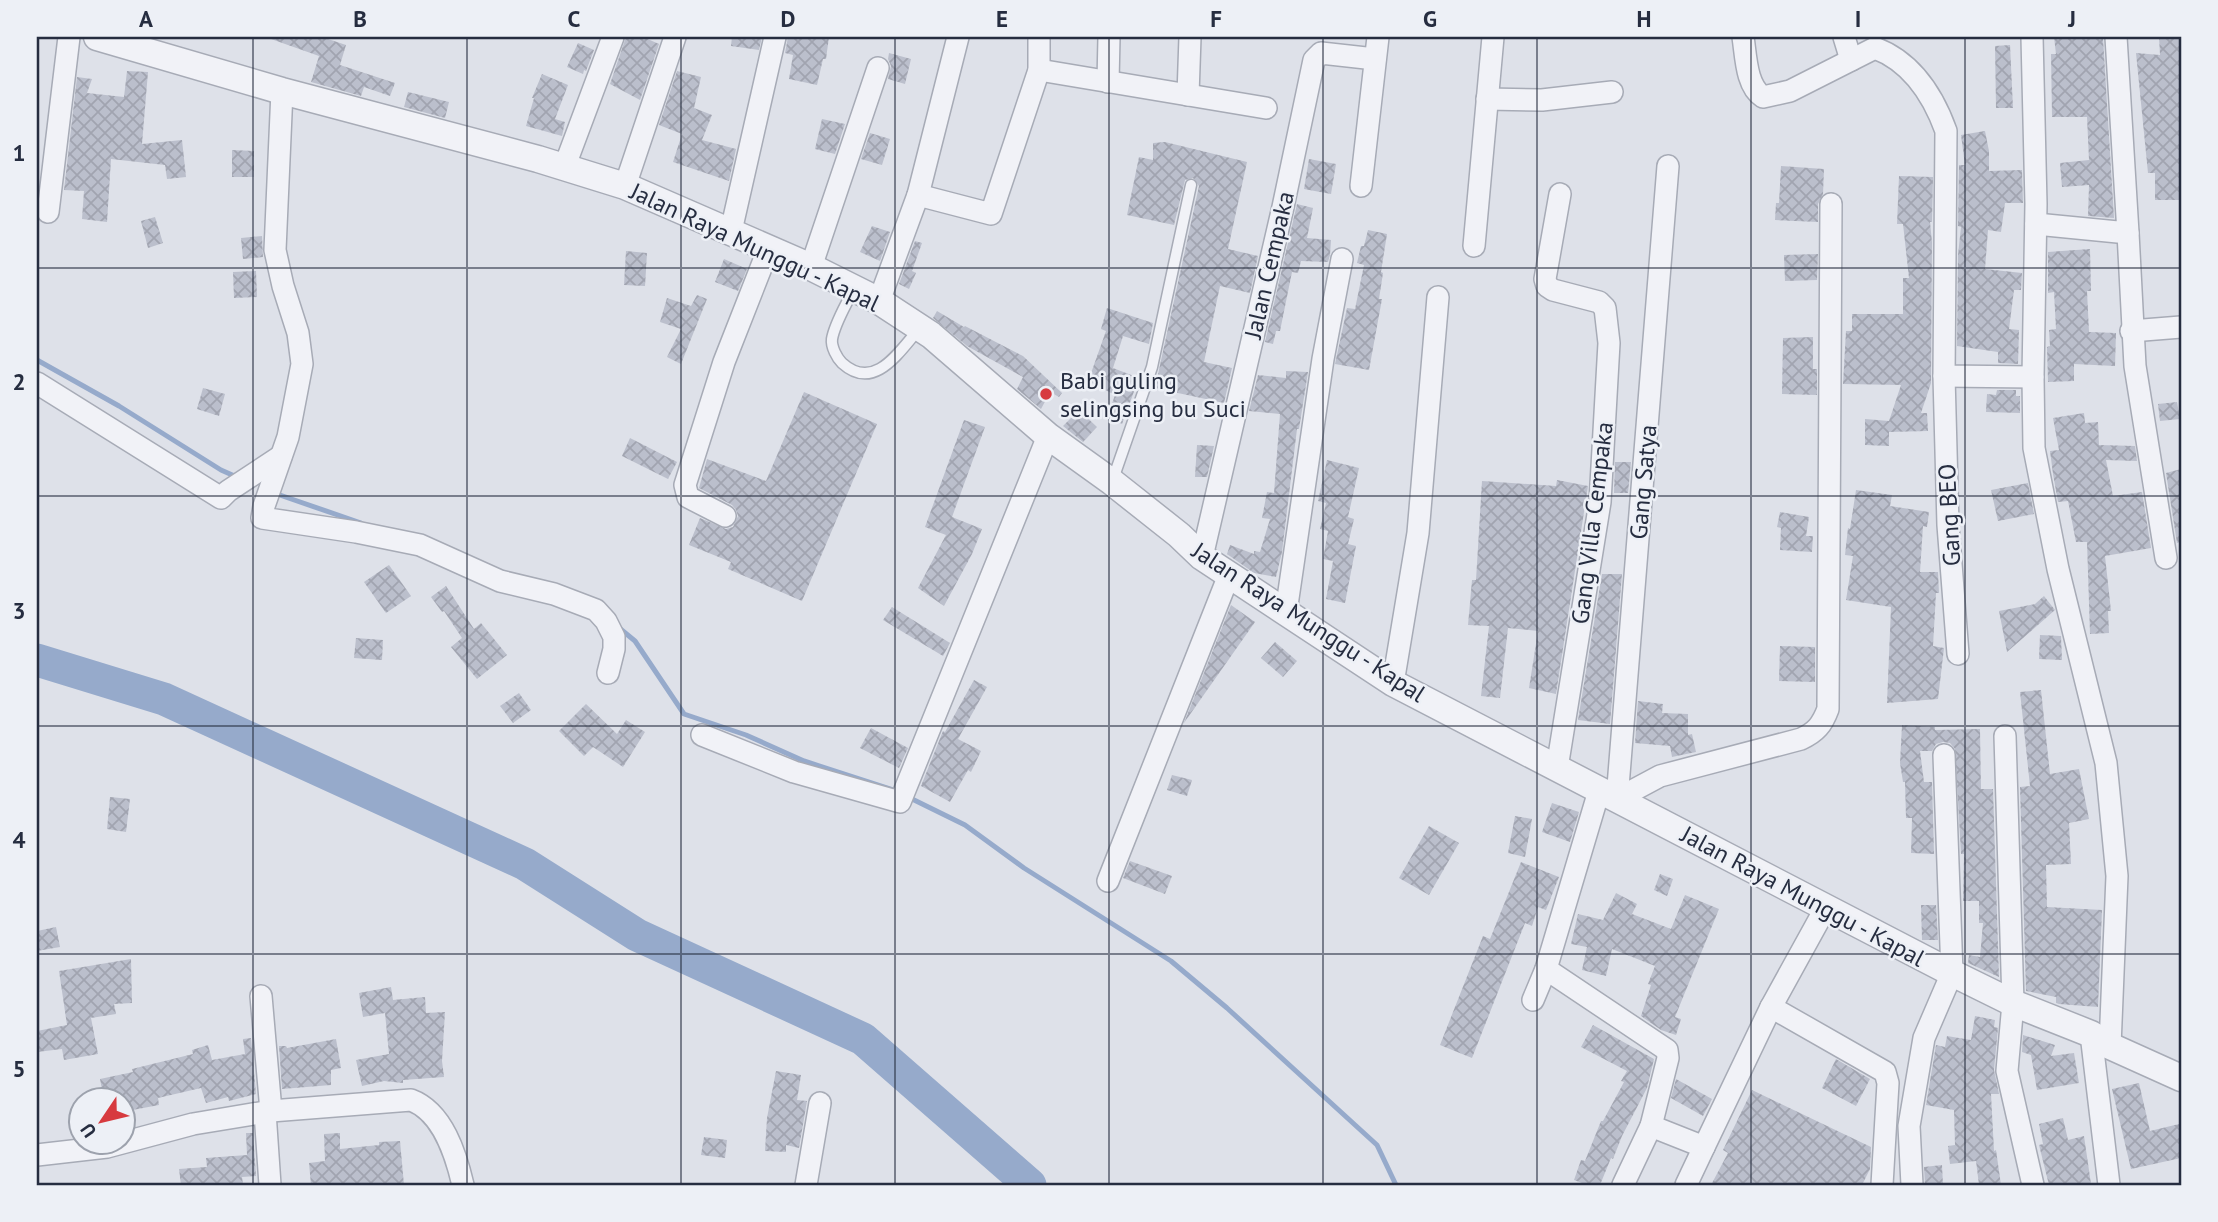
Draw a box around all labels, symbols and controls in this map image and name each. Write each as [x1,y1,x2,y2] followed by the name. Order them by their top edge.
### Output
[139,4,153,33] text: A
[353,4,367,33] text: B
[568,4,581,33] text: C
[781,4,795,33] text: D
[996,4,1008,33] text: E
[1210,4,1222,33] text: F
[1423,4,1437,33] text: G
[1637,4,1651,33] text: H
[1855,4,1861,33] text: I
[2067,4,2076,33] text: J
[12,138,26,167] text: 1
[624,175,885,319] street label: Jalan Raya Munggu - Kapal
[1237,188,1301,343] street label: Jalan Cempaka
[1060,365,1246,424] place label: Babi guling selingsing bu Suci
[12,367,26,396] text: 2
[1038,386,1054,402] marker: Babi guling selingsing bu Suci
[1564,420,1620,626] street label: Gang Villa Cempaka
[1623,423,1663,541] street label: Gang Satya
[1931,463,1967,567] street label: Gang BEO
[1186,534,1431,709] street label: Jalan Raya Munggu - Kapal
[12,596,26,625] text: 3
[1675,818,1930,974] street label: Jalan Raya Munggu - Kapal
[12,825,26,854] text: 4
[12,1054,26,1083] text: 5
[66,1086,136,1156] north arrow
[75,1119,101,1143] text: U

